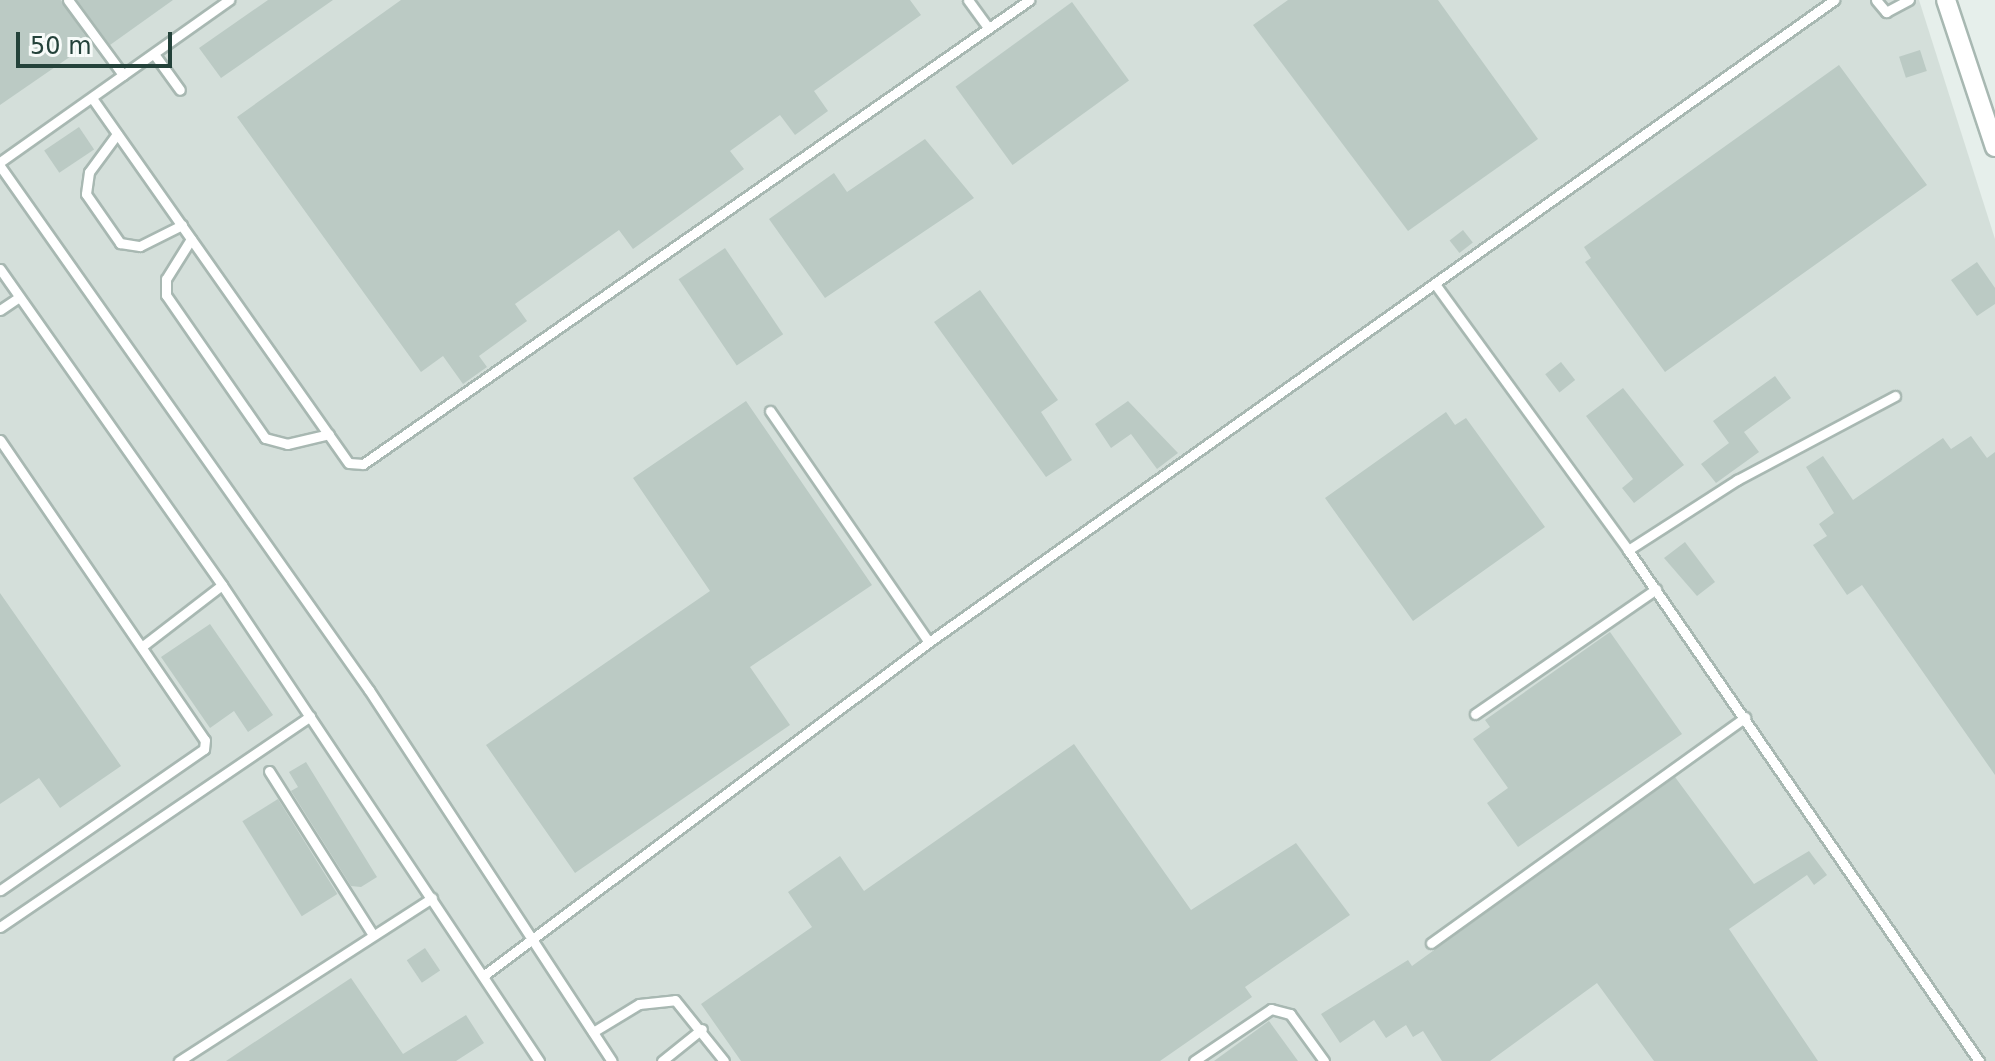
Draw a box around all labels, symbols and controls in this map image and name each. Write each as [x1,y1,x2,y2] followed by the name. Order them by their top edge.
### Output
[20,16,176,66] scale bar
[30,32,92,60] text: 50 m

